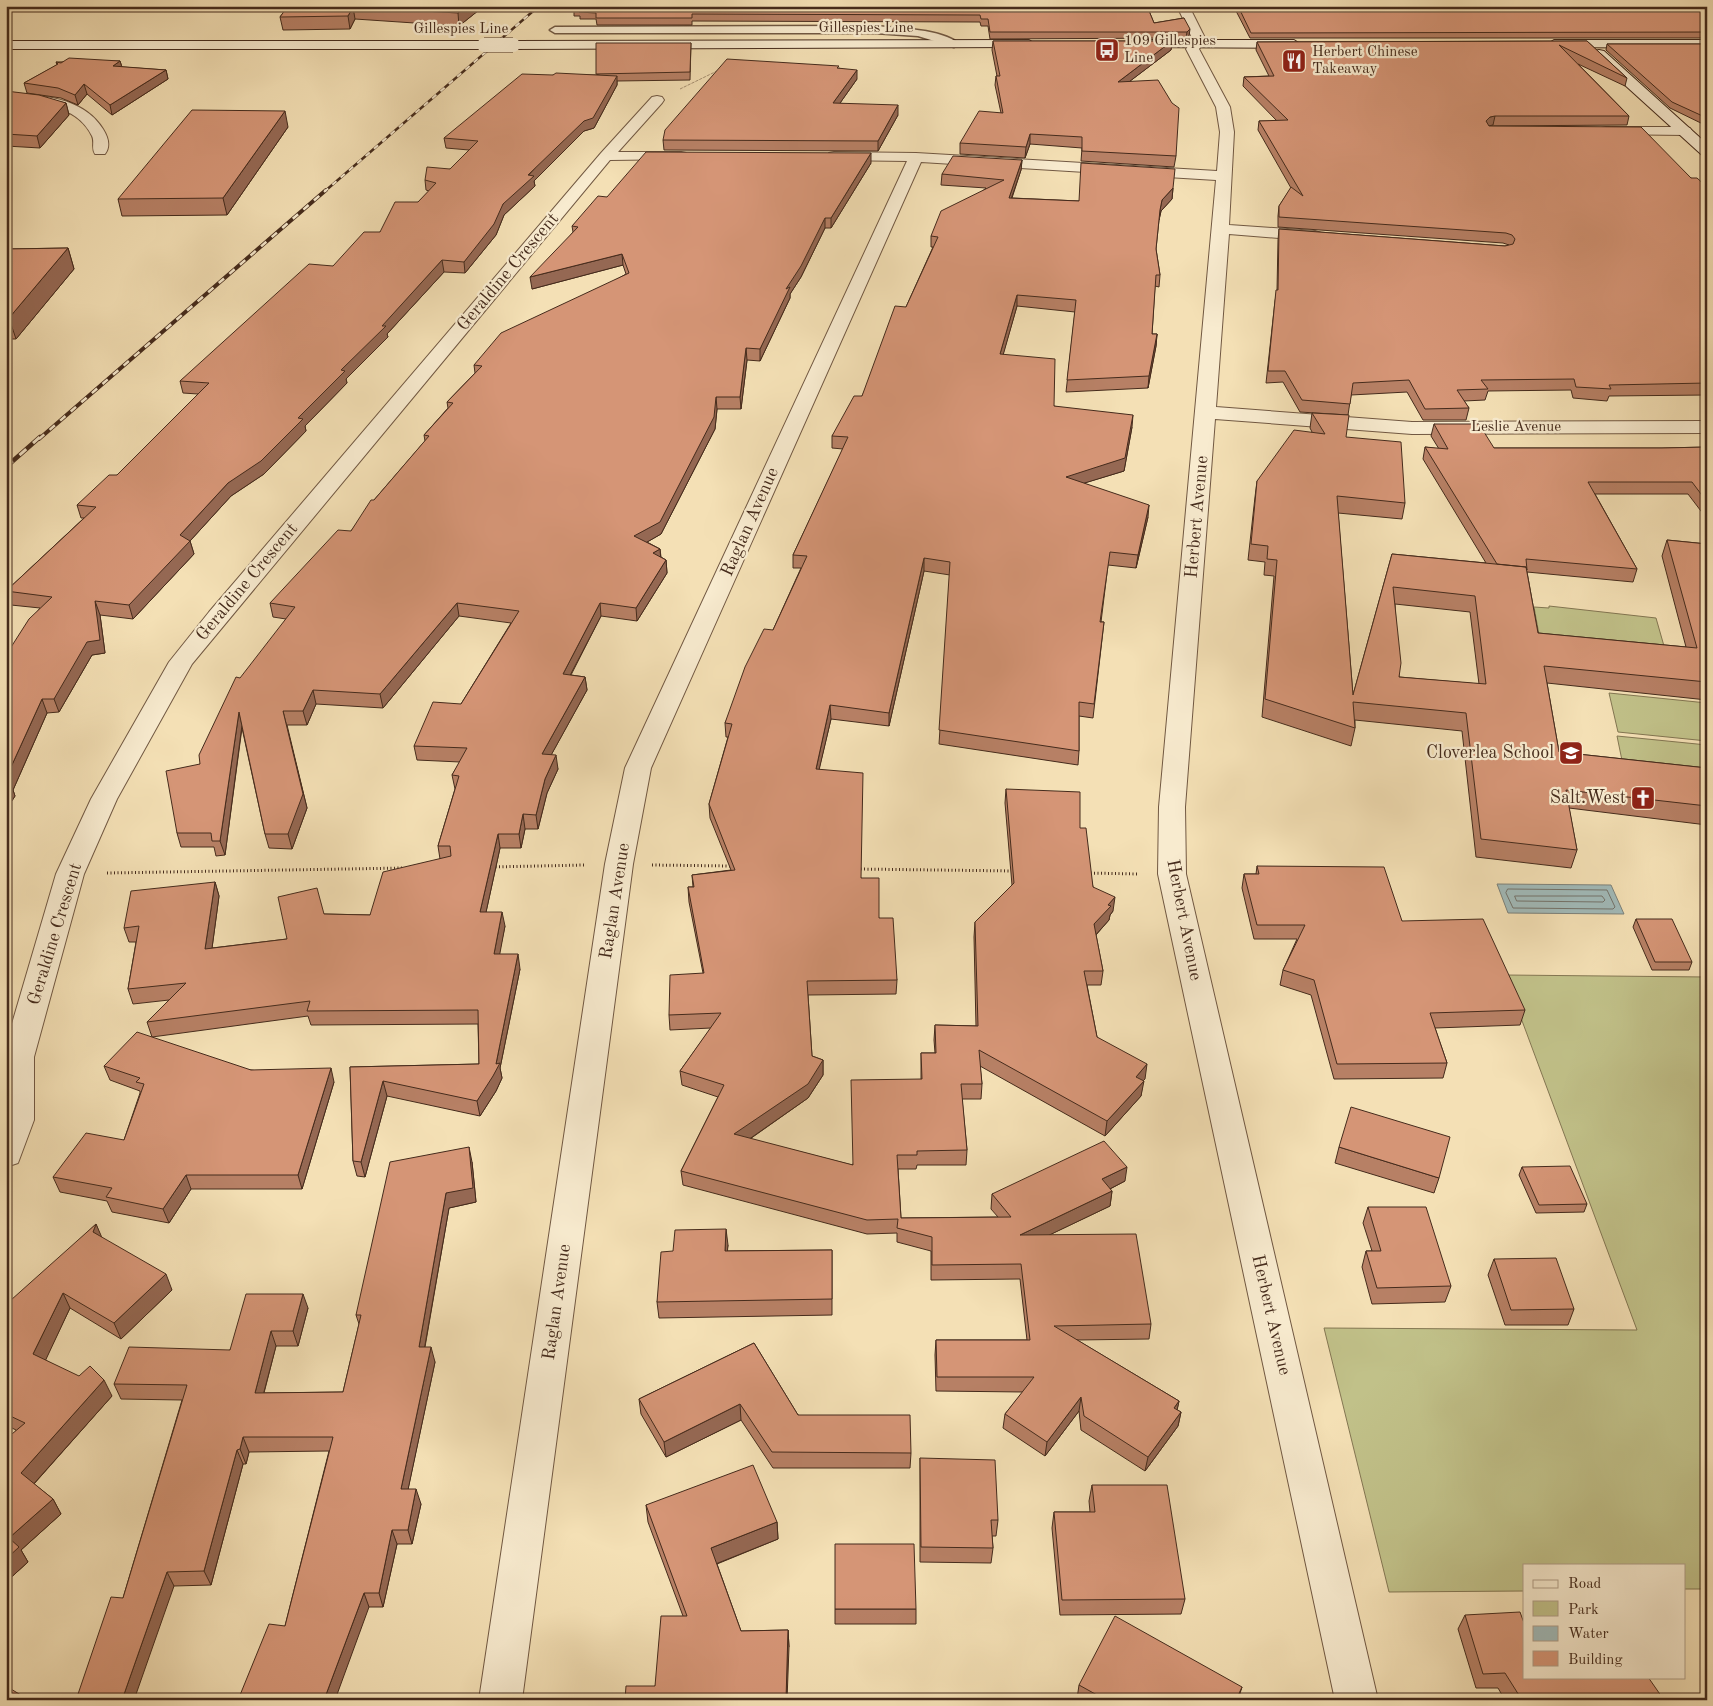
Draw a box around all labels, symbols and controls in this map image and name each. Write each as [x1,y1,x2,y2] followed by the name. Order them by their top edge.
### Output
[819,21,914,36] street label: Gillespies Line
[414,22,509,37] street label: Gillespies Line
[1124,34,1216,66] place label: 109 Gillespies Line
[1094,37,1120,63] bus stop icon: 109 Gillespies Line
[1312,45,1418,77] place label: Herbert Chinese Takeaway
[1281,48,1307,74] restaurant icon: Herbert Chinese Takeaway
[454,210,562,334] street label: Geraldine Crescent
[1471,420,1561,435] street label: Leslie Avenue
[1183,455,1211,579] street label: Herbert Avenue
[718,465,782,579] street label: Raglan Avenue
[193,520,301,644] street label: Geraldine Crescent
[1558,740,1584,766] school or university icon: Cloverlea School
[1426,744,1554,762] place label: Cloverlea School
[1630,785,1656,811] church icon: Salt.West
[1550,789,1626,807] place label: Salt.West
[597,842,633,960] street label: Raglan Avenue
[1163,858,1205,982] street label: Herbert Avenue
[25,861,85,1007] street label: Geraldine Crescent
[540,1243,574,1361] street label: Raglan Avenue
[1248,1253,1294,1377] street label: Herbert Avenue
[1523,1564,1686,1678] legend
[1568,1577,1602,1592] text: Road
[1568,1603,1599,1618] text: Park
[1568,1627,1609,1642] text: Water
[1568,1653,1623,1668] text: Building

